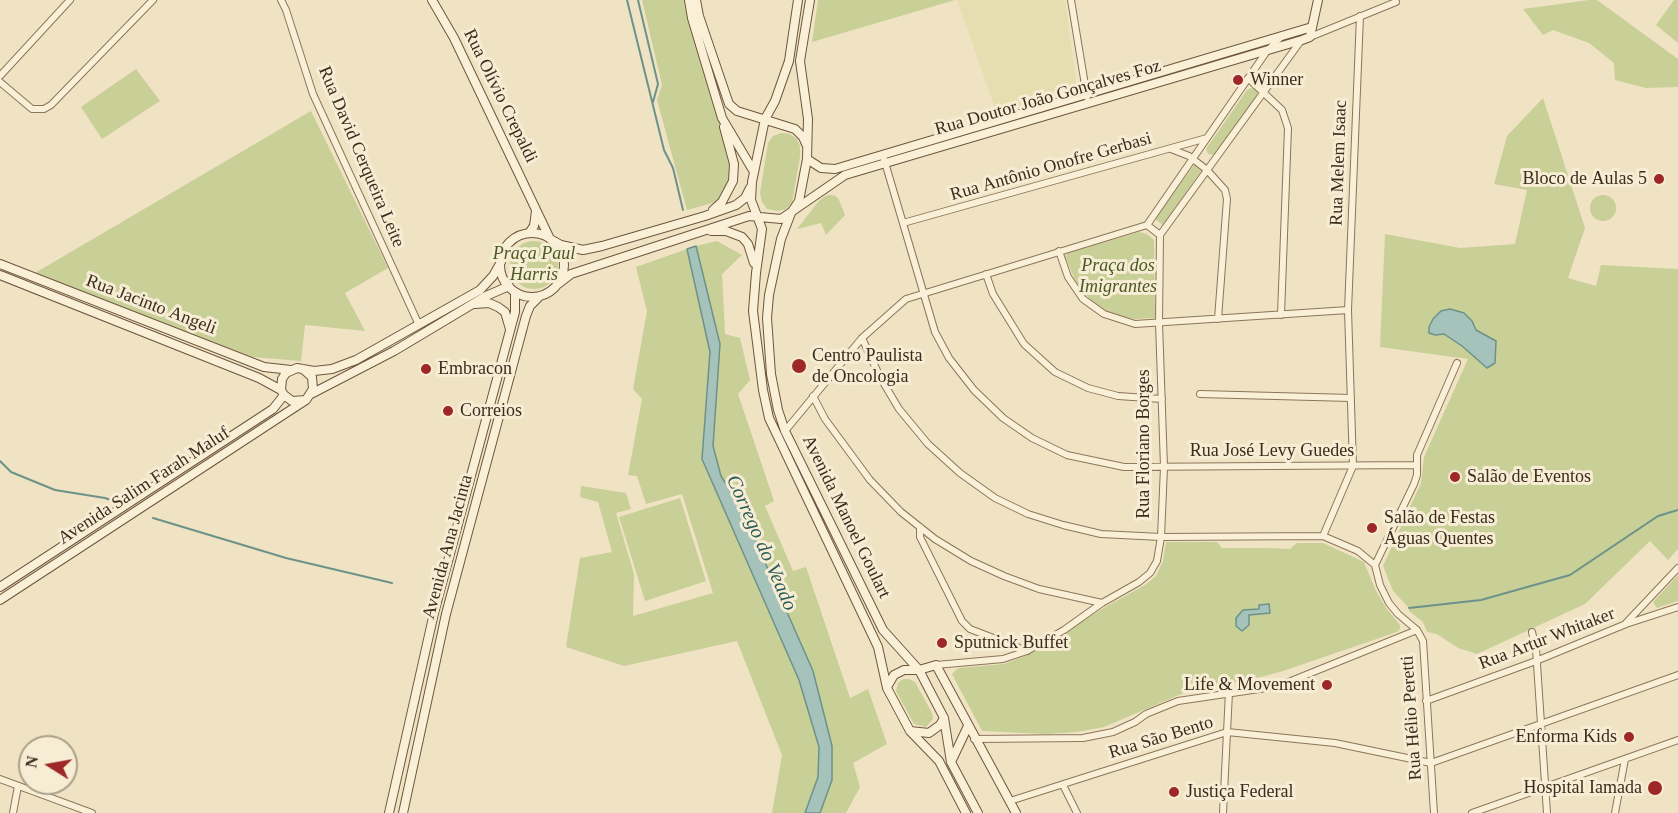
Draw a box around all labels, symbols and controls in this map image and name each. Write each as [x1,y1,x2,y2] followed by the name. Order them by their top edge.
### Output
[455,20,545,172] street label: Rua Olívio Crepaldi
[918,51,1178,145] street label: Rua Doutor João Gonçalves Foz
[309,54,413,260] street label: Rua David Cerqueira Leite
[1250,69,1310,91] place label: Winner
[1231,73,1245,87] marker: Winner
[1326,93,1352,233] street label: Rua Melem Isaac
[936,125,1166,209] street label: Rua Antônio Onofre Gerbasi
[1511,168,1647,190] place label: Bloco de Aulas 5
[1652,172,1666,186] marker: Bloco de Aulas 5
[490,243,578,286] park label: Praça Paul Harris
[1073,255,1163,298] park label: Praça dos Imigrantes
[75,267,227,343] street label: Rua Jacinto Angeli
[812,345,939,388] place label: Centro Paulista de Oncologia
[790,357,808,375] marker: Centro Paulista de Oncologia
[438,358,524,380] place label: Embracon
[1133,360,1155,528] street label: Rua Floriano Borges
[419,362,433,376] marker: Embracon
[460,400,530,422] place label: Correios
[441,404,455,418] marker: Correios
[46,417,242,555] street label: Avenida Salim Farah Maluf
[792,422,900,612] street label: Avenida Manoel Goulart
[1180,440,1364,462] street label: Rua José Levy Guedes
[416,463,480,631] street label: Avenida Ana Jacinta
[716,463,806,623] water label: Corrego do Veado
[1467,466,1609,488] place label: Salão de Eventos
[1448,470,1462,484] marker: Salão de Eventos
[1384,507,1513,550] place label: Salão de Festas Águas Quentes
[1365,521,1379,535] marker: Salão de Festas Águas Quentes
[1469,601,1625,677] street label: Rua Artur Whitaker
[954,632,1083,654] place label: Sputnick Buffet
[935,636,949,650] marker: Sputnick Buffet
[1396,647,1428,789] street label: Rua Hélio Peretti
[1175,674,1315,696] place label: Life & Movement
[1320,678,1334,692] marker: Life & Movement
[1099,710,1223,766] street label: Rua São Bento
[1505,726,1617,748] place label: Enforma Kids
[1622,730,1636,744] marker: Enforma Kids
[18,735,78,795] north arrow
[22,755,41,769] text: N
[1504,777,1642,799] place label: Hospital Iamada
[1646,779,1664,797] marker: Hospital Iamada
[1186,781,1312,803] place label: Justiça Federal
[1167,785,1181,799] marker: Justiça Federal

